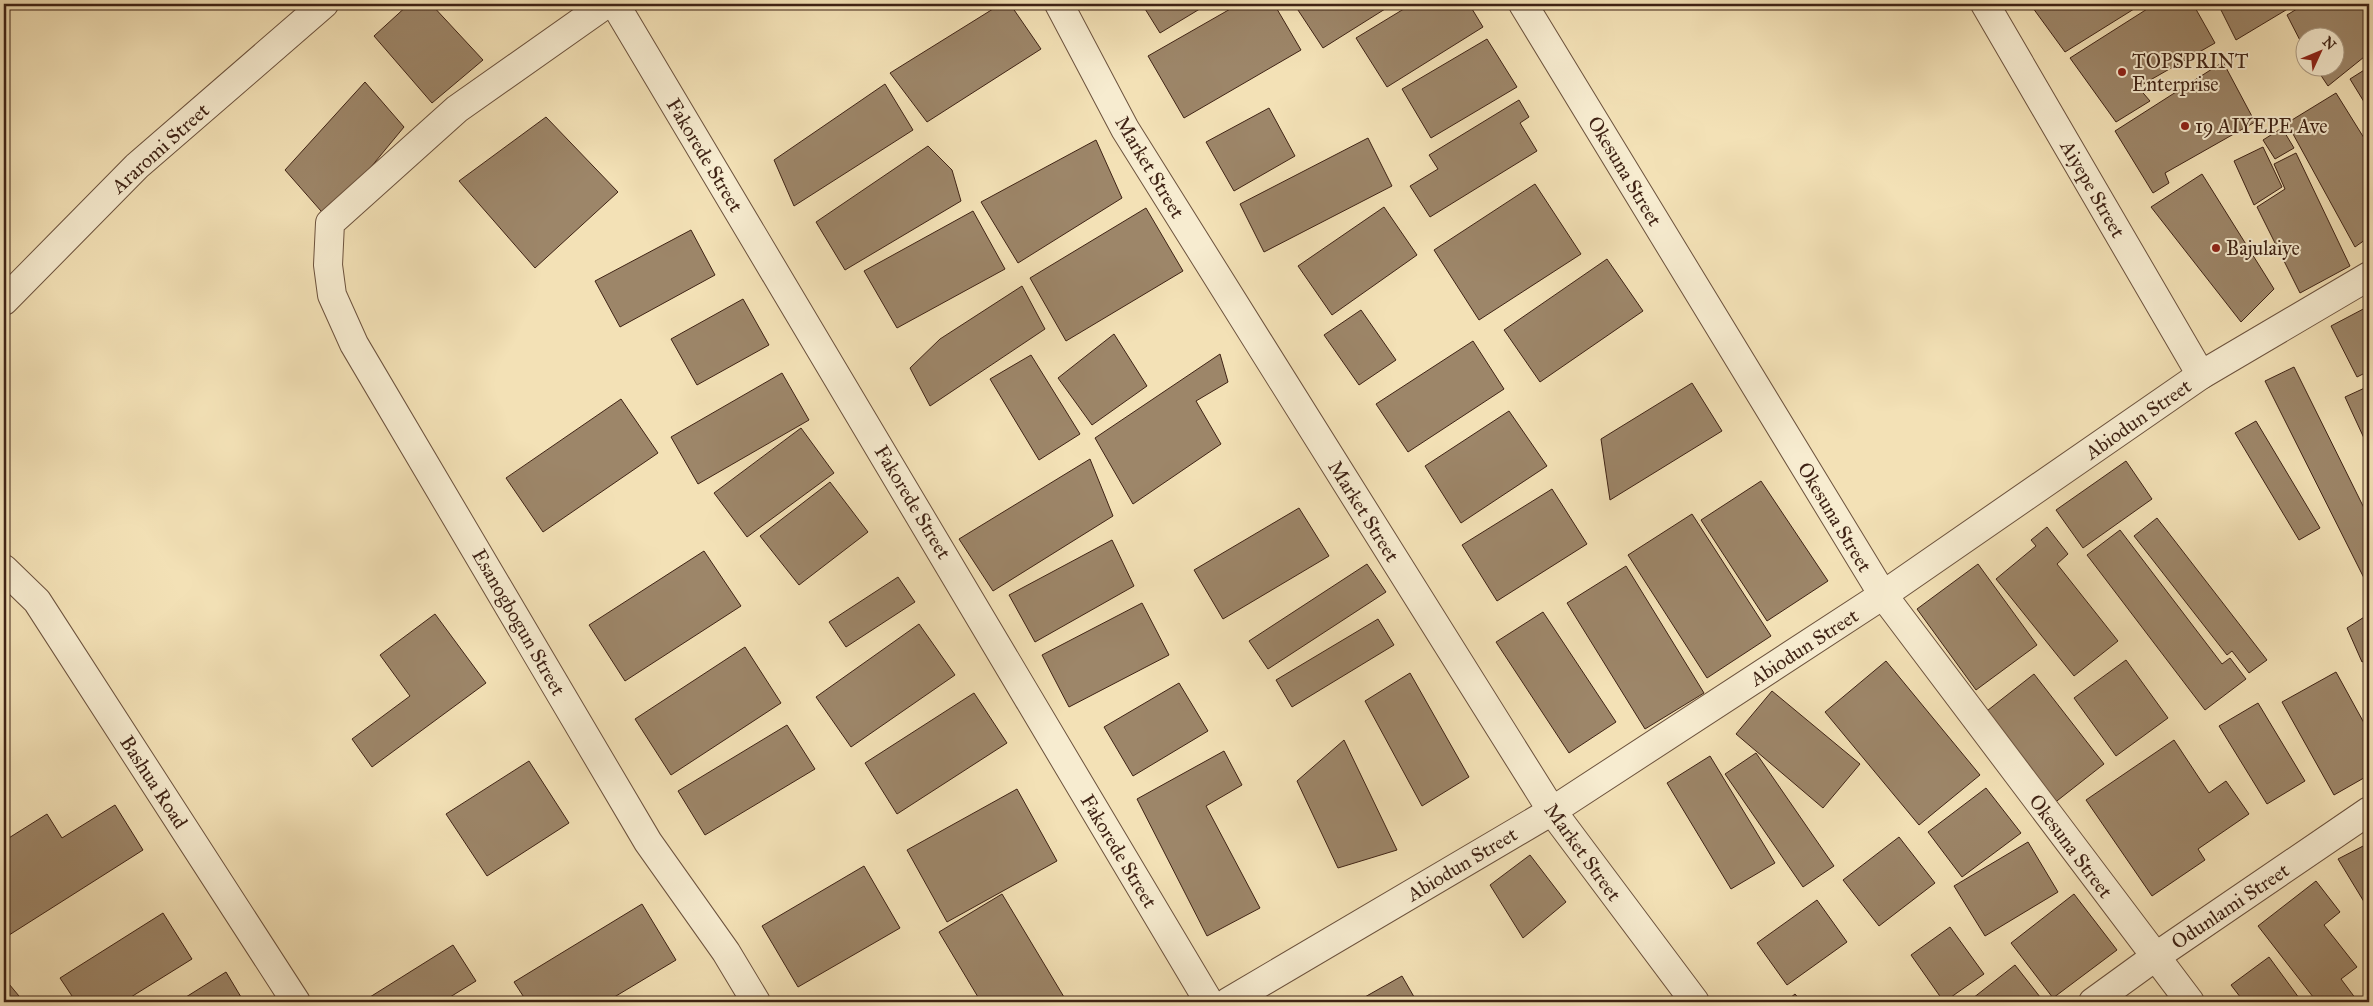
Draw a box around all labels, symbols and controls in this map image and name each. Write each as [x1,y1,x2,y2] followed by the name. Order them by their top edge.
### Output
[2296,28,2346,78] north arrow
[2319,33,2339,54] text: N
[2132,49,2249,96] place label: TOPSPRINT Enterprise
[2116,66,2128,78] marker: TOPSPRINT Enterprise
[662,94,748,216] street label: Fakorede Street
[105,98,214,199] street label: Araromi Street
[1110,112,1190,222] street label: Market Street
[1583,112,1667,230] street label: Okesuna Street
[2195,114,2328,138] place label: 19 AIYEPE Ave
[2179,120,2191,132] marker: 19 AIYEPE Ave
[2055,135,2131,242] street label: Aiyepe Street
[2226,236,2300,260] place label: Bajulaiye
[2210,242,2222,254] marker: Bajulaiye
[2079,374,2196,465] street label: Abiodun Street
[870,441,956,563] street label: Fakorede Street
[1323,456,1405,566] street label: Market Street
[1793,458,1877,576] street label: Okesuna Street
[466,544,571,700] street label: Esanogbogun Street
[1745,603,1863,691] street label: Abiodun Street
[115,731,193,833] street label: Bashua Road
[2024,789,2118,903] street label: Okesuna Street
[1076,790,1162,912] street label: Fakorede Street
[1540,798,1626,906] street label: Market Street
[1402,822,1521,907] street label: Abiodun Street
[2167,858,2293,954] street label: Odunlami Street

